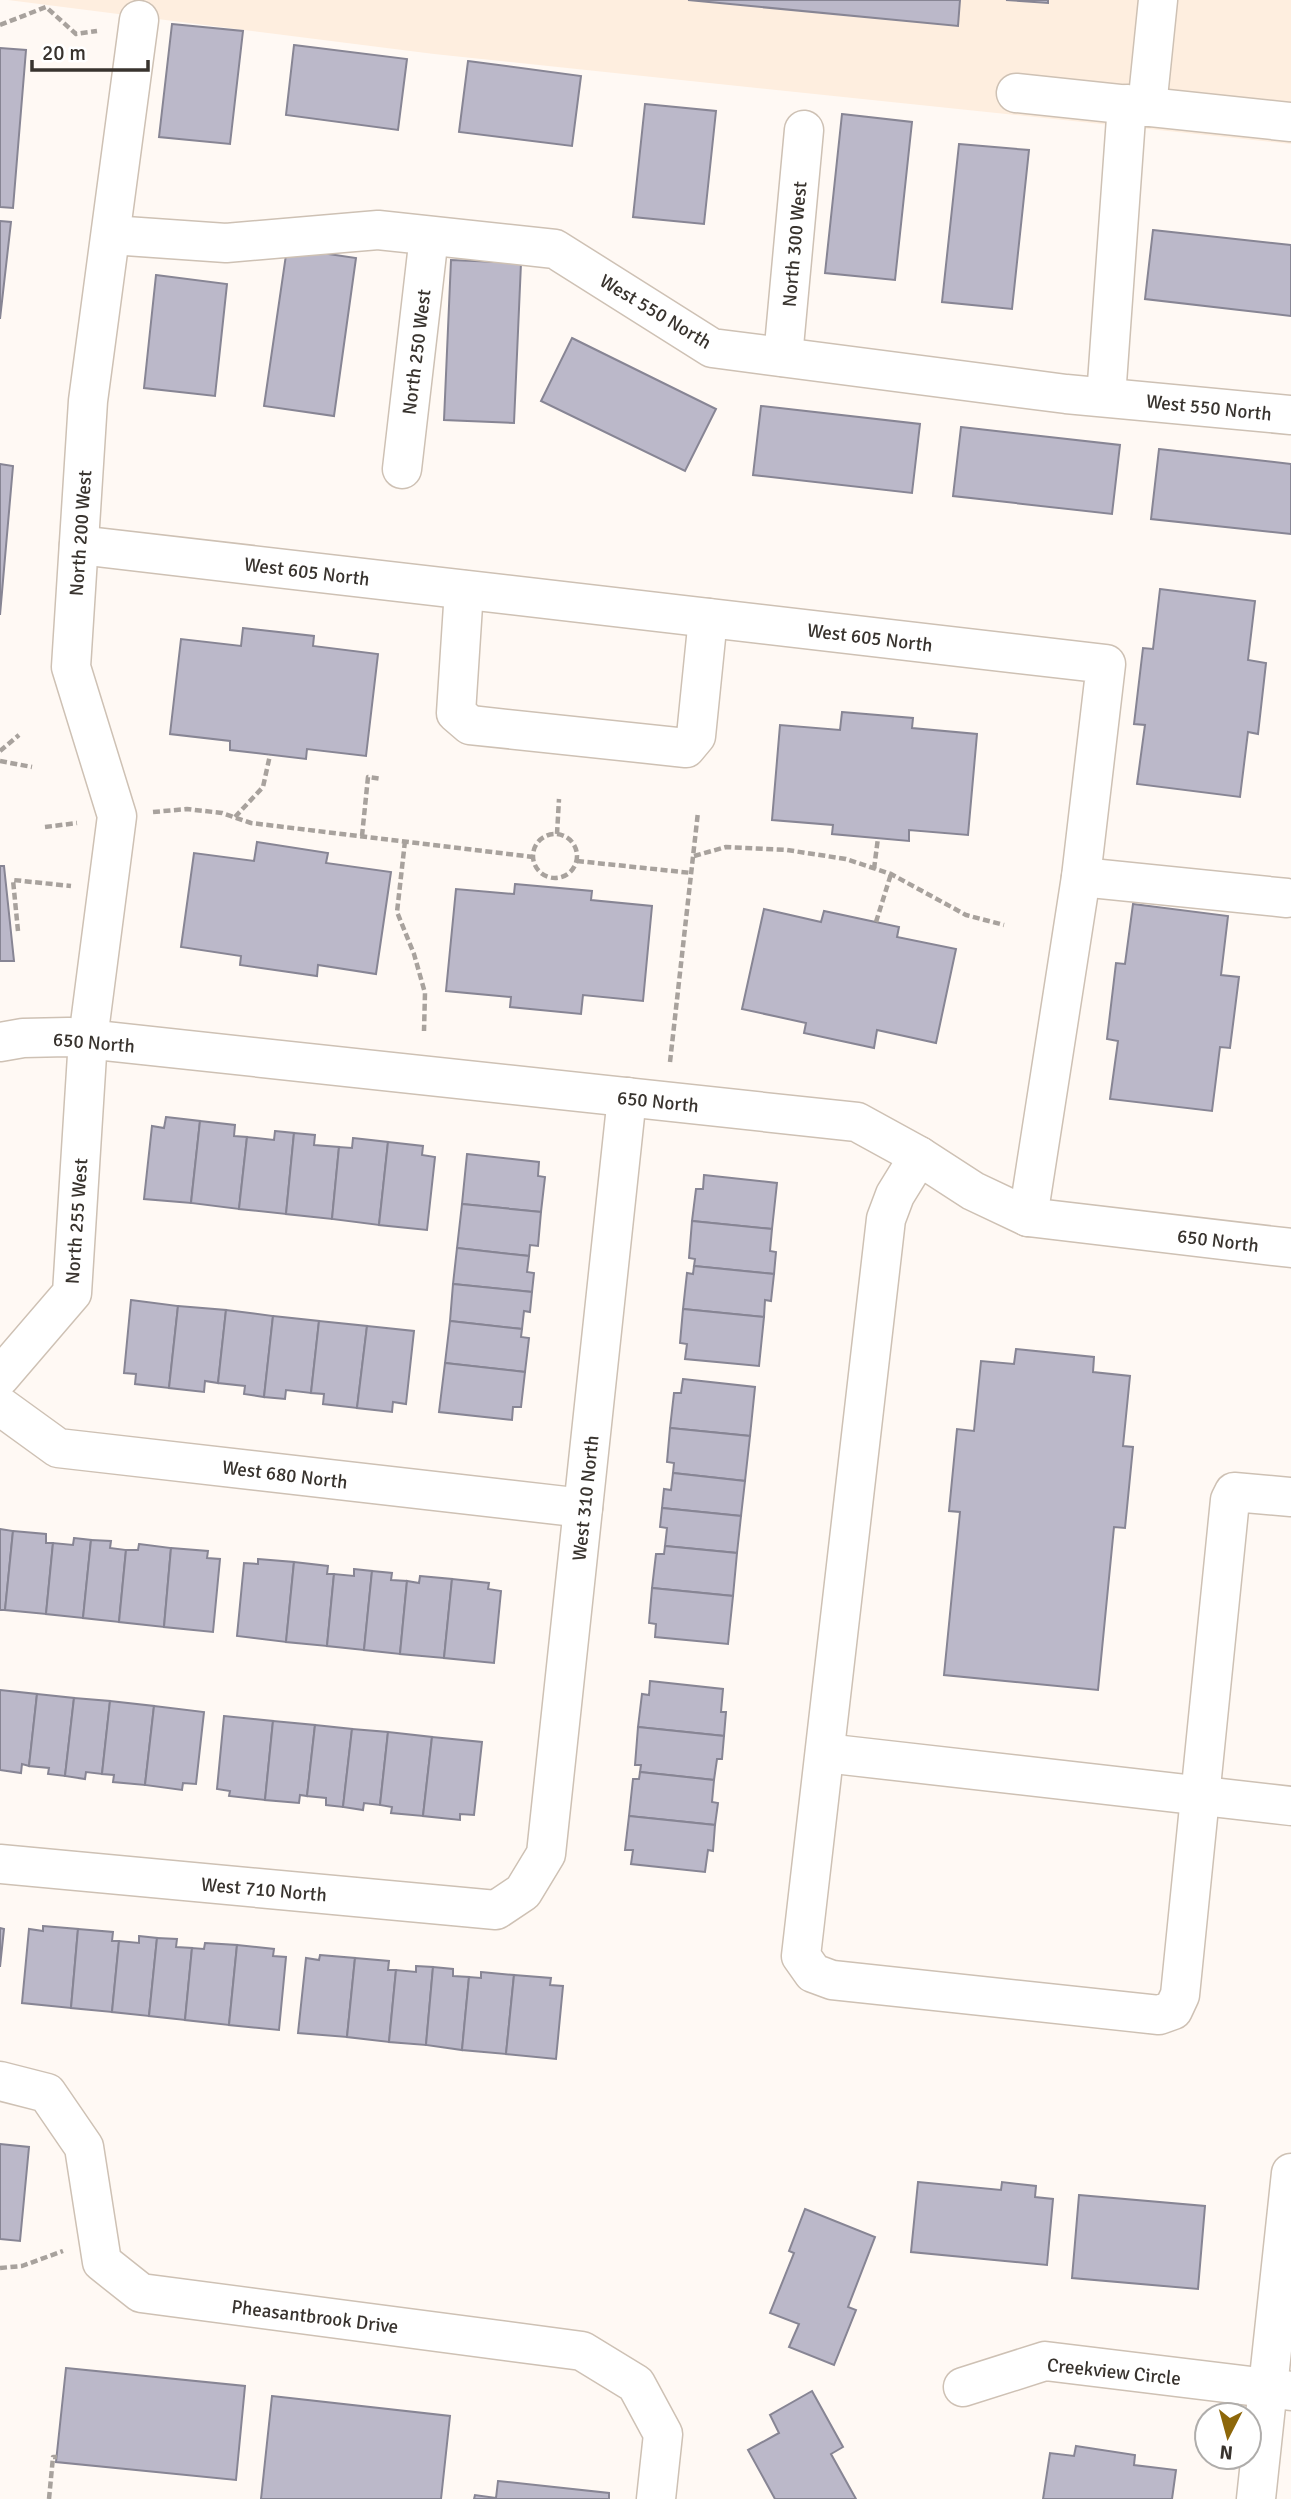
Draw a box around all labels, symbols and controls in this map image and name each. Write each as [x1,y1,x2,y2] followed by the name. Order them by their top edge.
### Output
[32,28,147,72] scale bar
[42,40,86,66] text: 20 m
[778,180,812,308] street label: North 300 West
[595,269,716,355] street label: West 550 North
[397,288,437,416] street label: North 250 West
[1145,389,1273,427] street label: West 550 North
[65,469,97,597] street label: North 200 West
[243,552,371,592] street label: West 605 North
[806,618,934,658] street label: West 605 North
[52,1027,136,1059] street label: 650 North
[616,1086,700,1118] street label: 650 North
[61,1157,93,1285] street label: North 255 West
[1176,1224,1260,1258] street label: 650 North
[567,1434,605,1562] street label: West 310 North
[221,1455,349,1495] street label: West 680 North
[200,1873,328,1907] street label: West 710 North
[230,2295,400,2339] street label: Pheasantbrook Drive
[1046,2353,1182,2391] street label: Creekview Circle
[1193,2401,1263,2471] north arrow
[1219,2439,1234,2465] text: N

